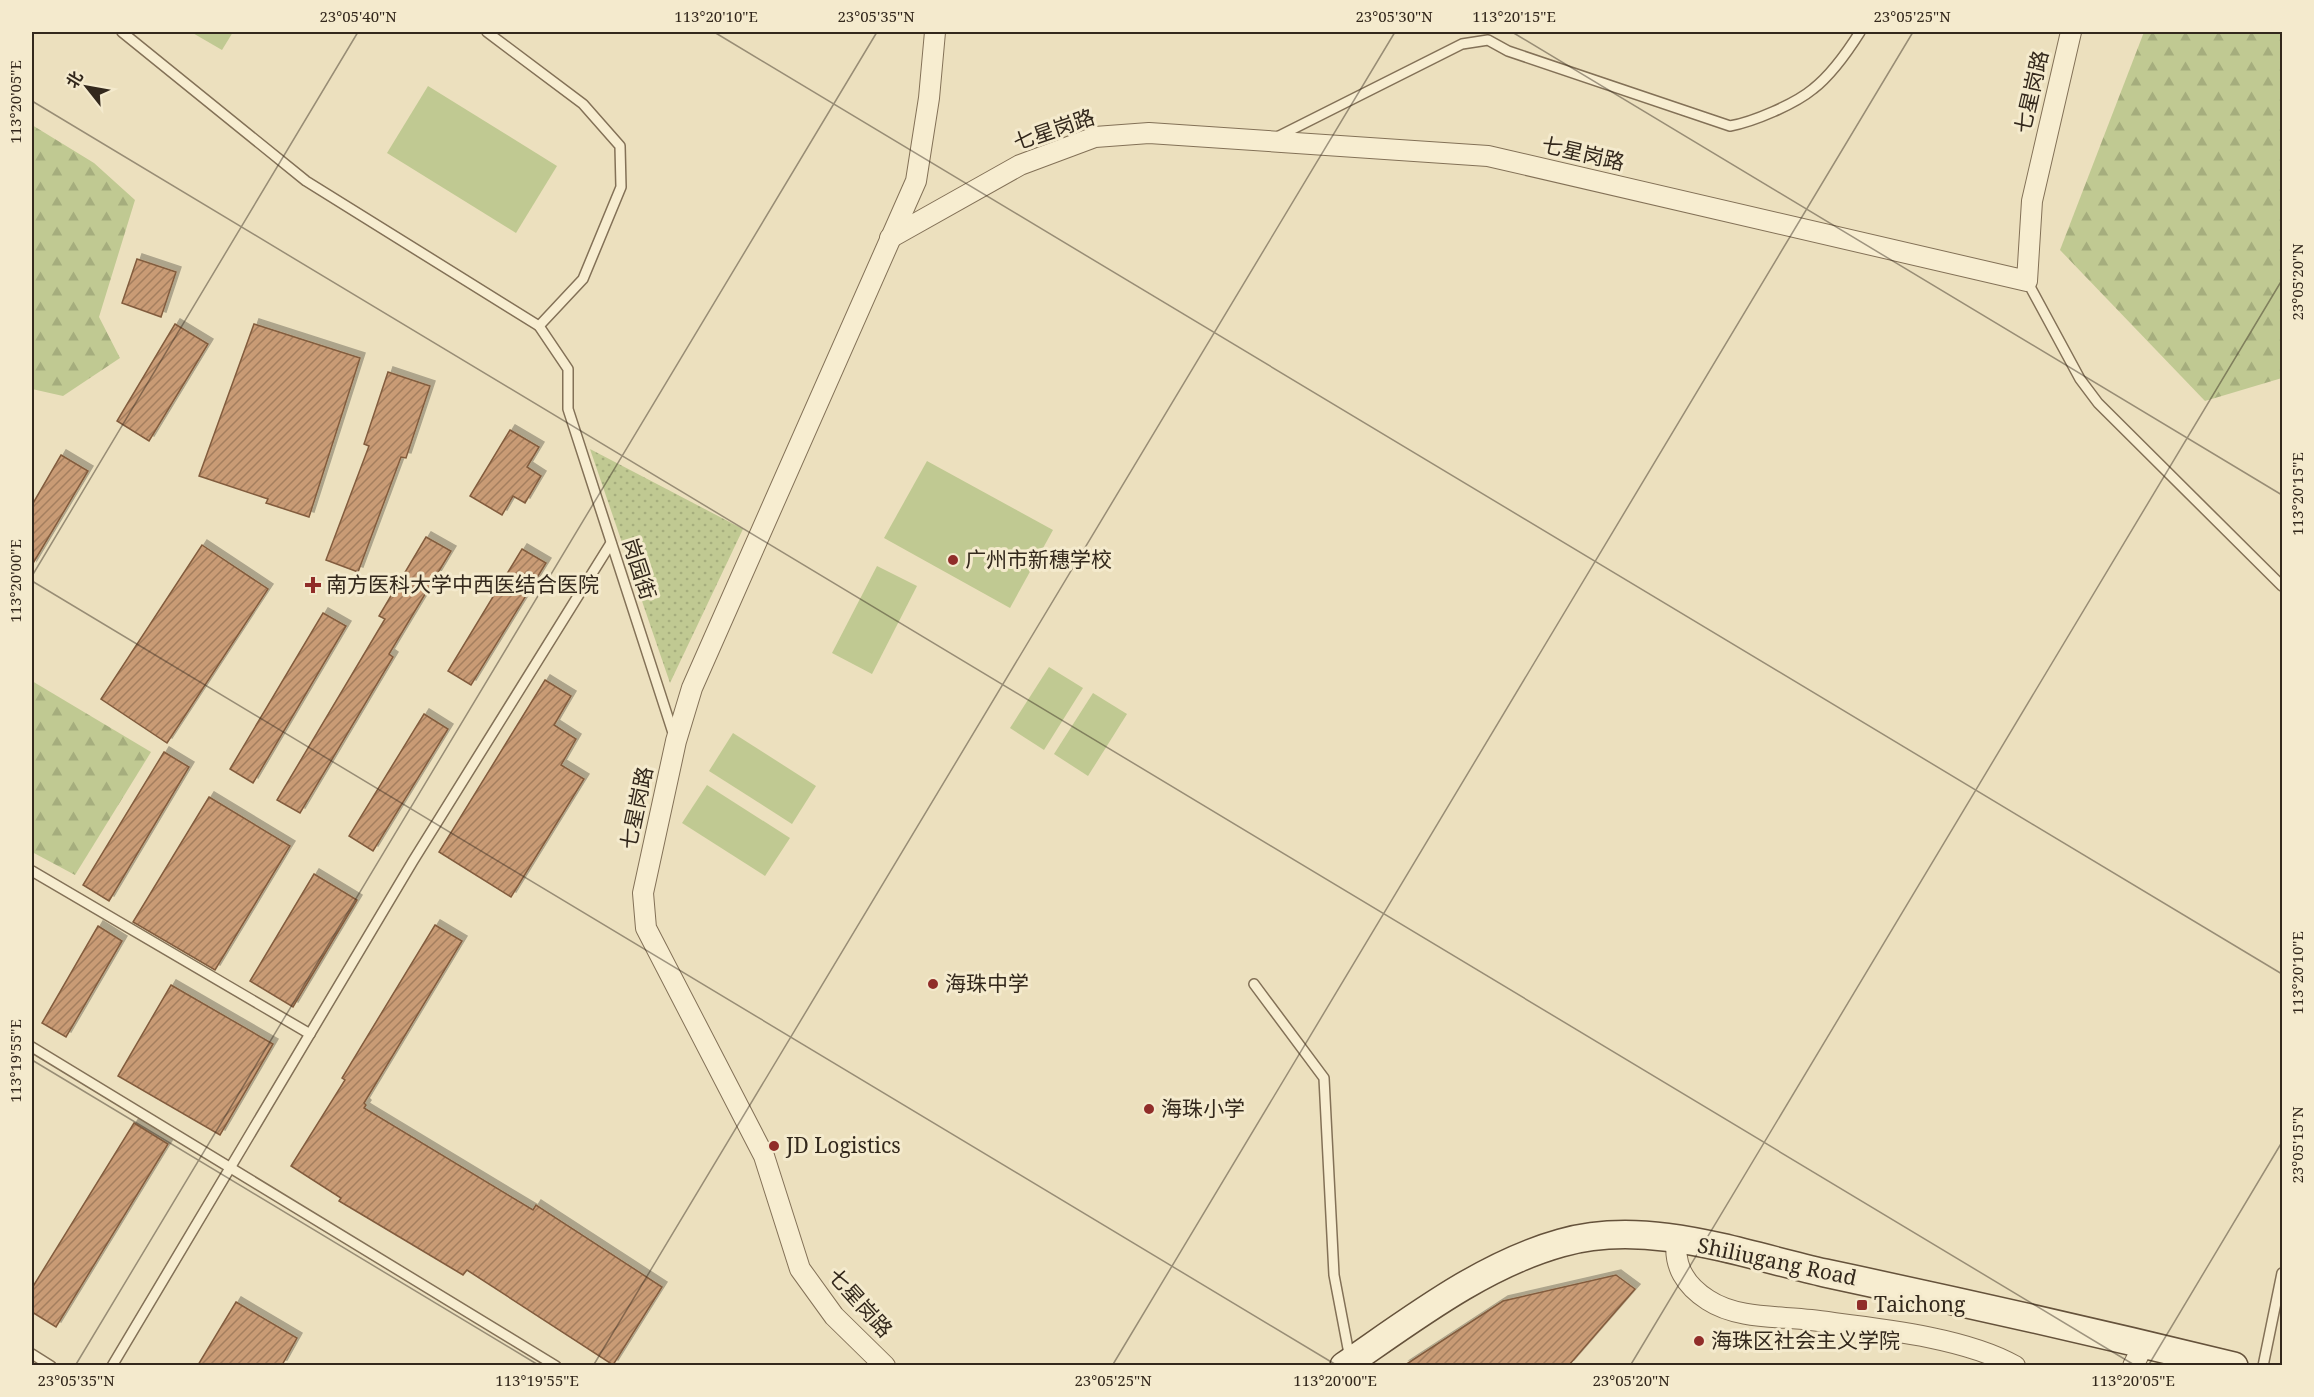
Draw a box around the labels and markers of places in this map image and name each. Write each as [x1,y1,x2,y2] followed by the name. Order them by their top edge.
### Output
[965,545,1112,573] place label: 广州市新穗学校
[946,553,960,567] marker: 广州市新穗学校
[326,570,599,598] place label: 南方医科大学中西医结合医院
[304,576,322,594] marker: 南方医科大学中西医结合医院
[945,969,1029,997] place label: 海珠中学
[926,977,940,991] marker: 海珠中学
[1161,1094,1245,1122] place label: 海珠小学
[1142,1102,1156,1116] marker: 海珠小学
[785,1131,901,1159] place label: JD Logistics
[767,1139,781,1153] marker: JD Logistics
[1874,1290,1966,1318] place label: Taichong
[1855,1298,1869,1312] marker: Taichong
[1711,1326,1900,1354] place label: 海珠区社会主义学院
[1692,1334,1706,1348] marker: 海珠区社会主义学院

